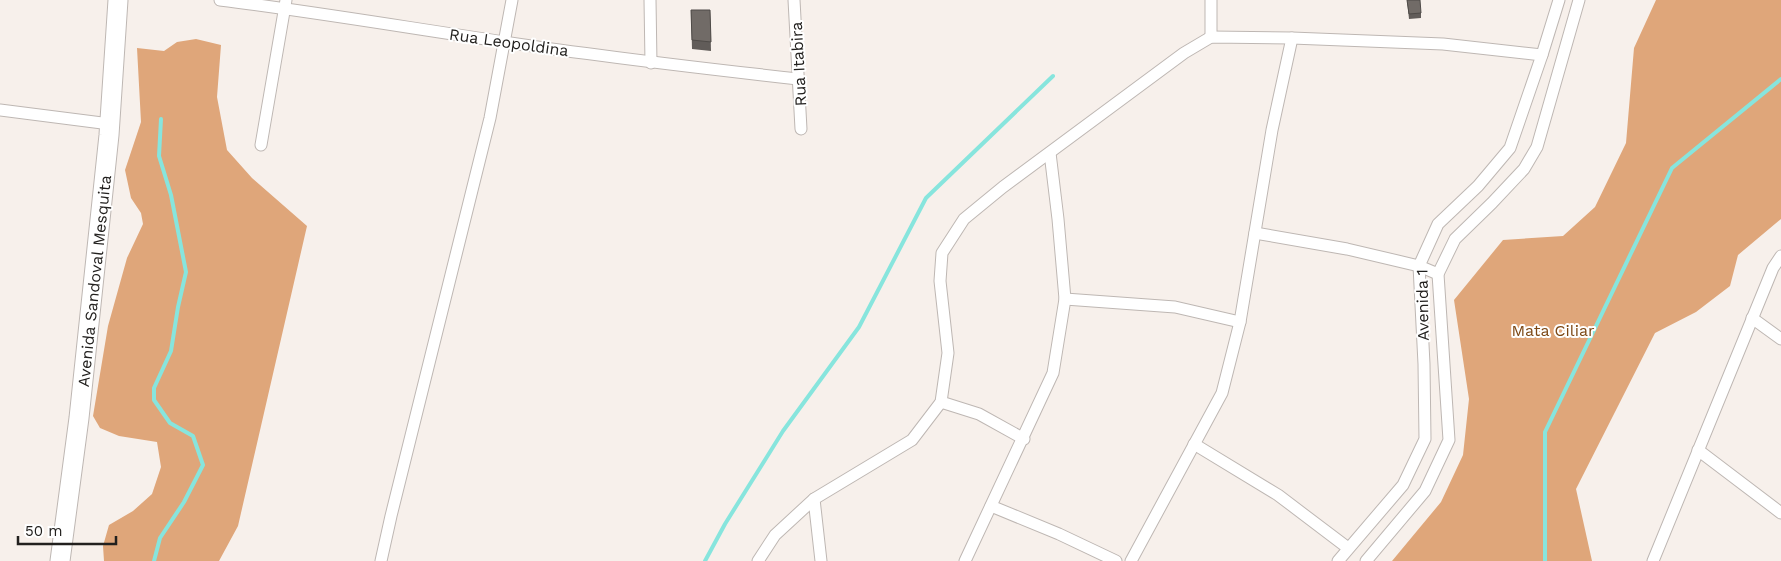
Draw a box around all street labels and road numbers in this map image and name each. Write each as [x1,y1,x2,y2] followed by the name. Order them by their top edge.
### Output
[787,21,810,107] street label: Rua Itabira
[448,25,570,60] street label: Rua Leopoldina
[74,174,115,388] street label: Avenida Sandoval Mesquita
[1412,269,1433,341] street label: Avenida 1

